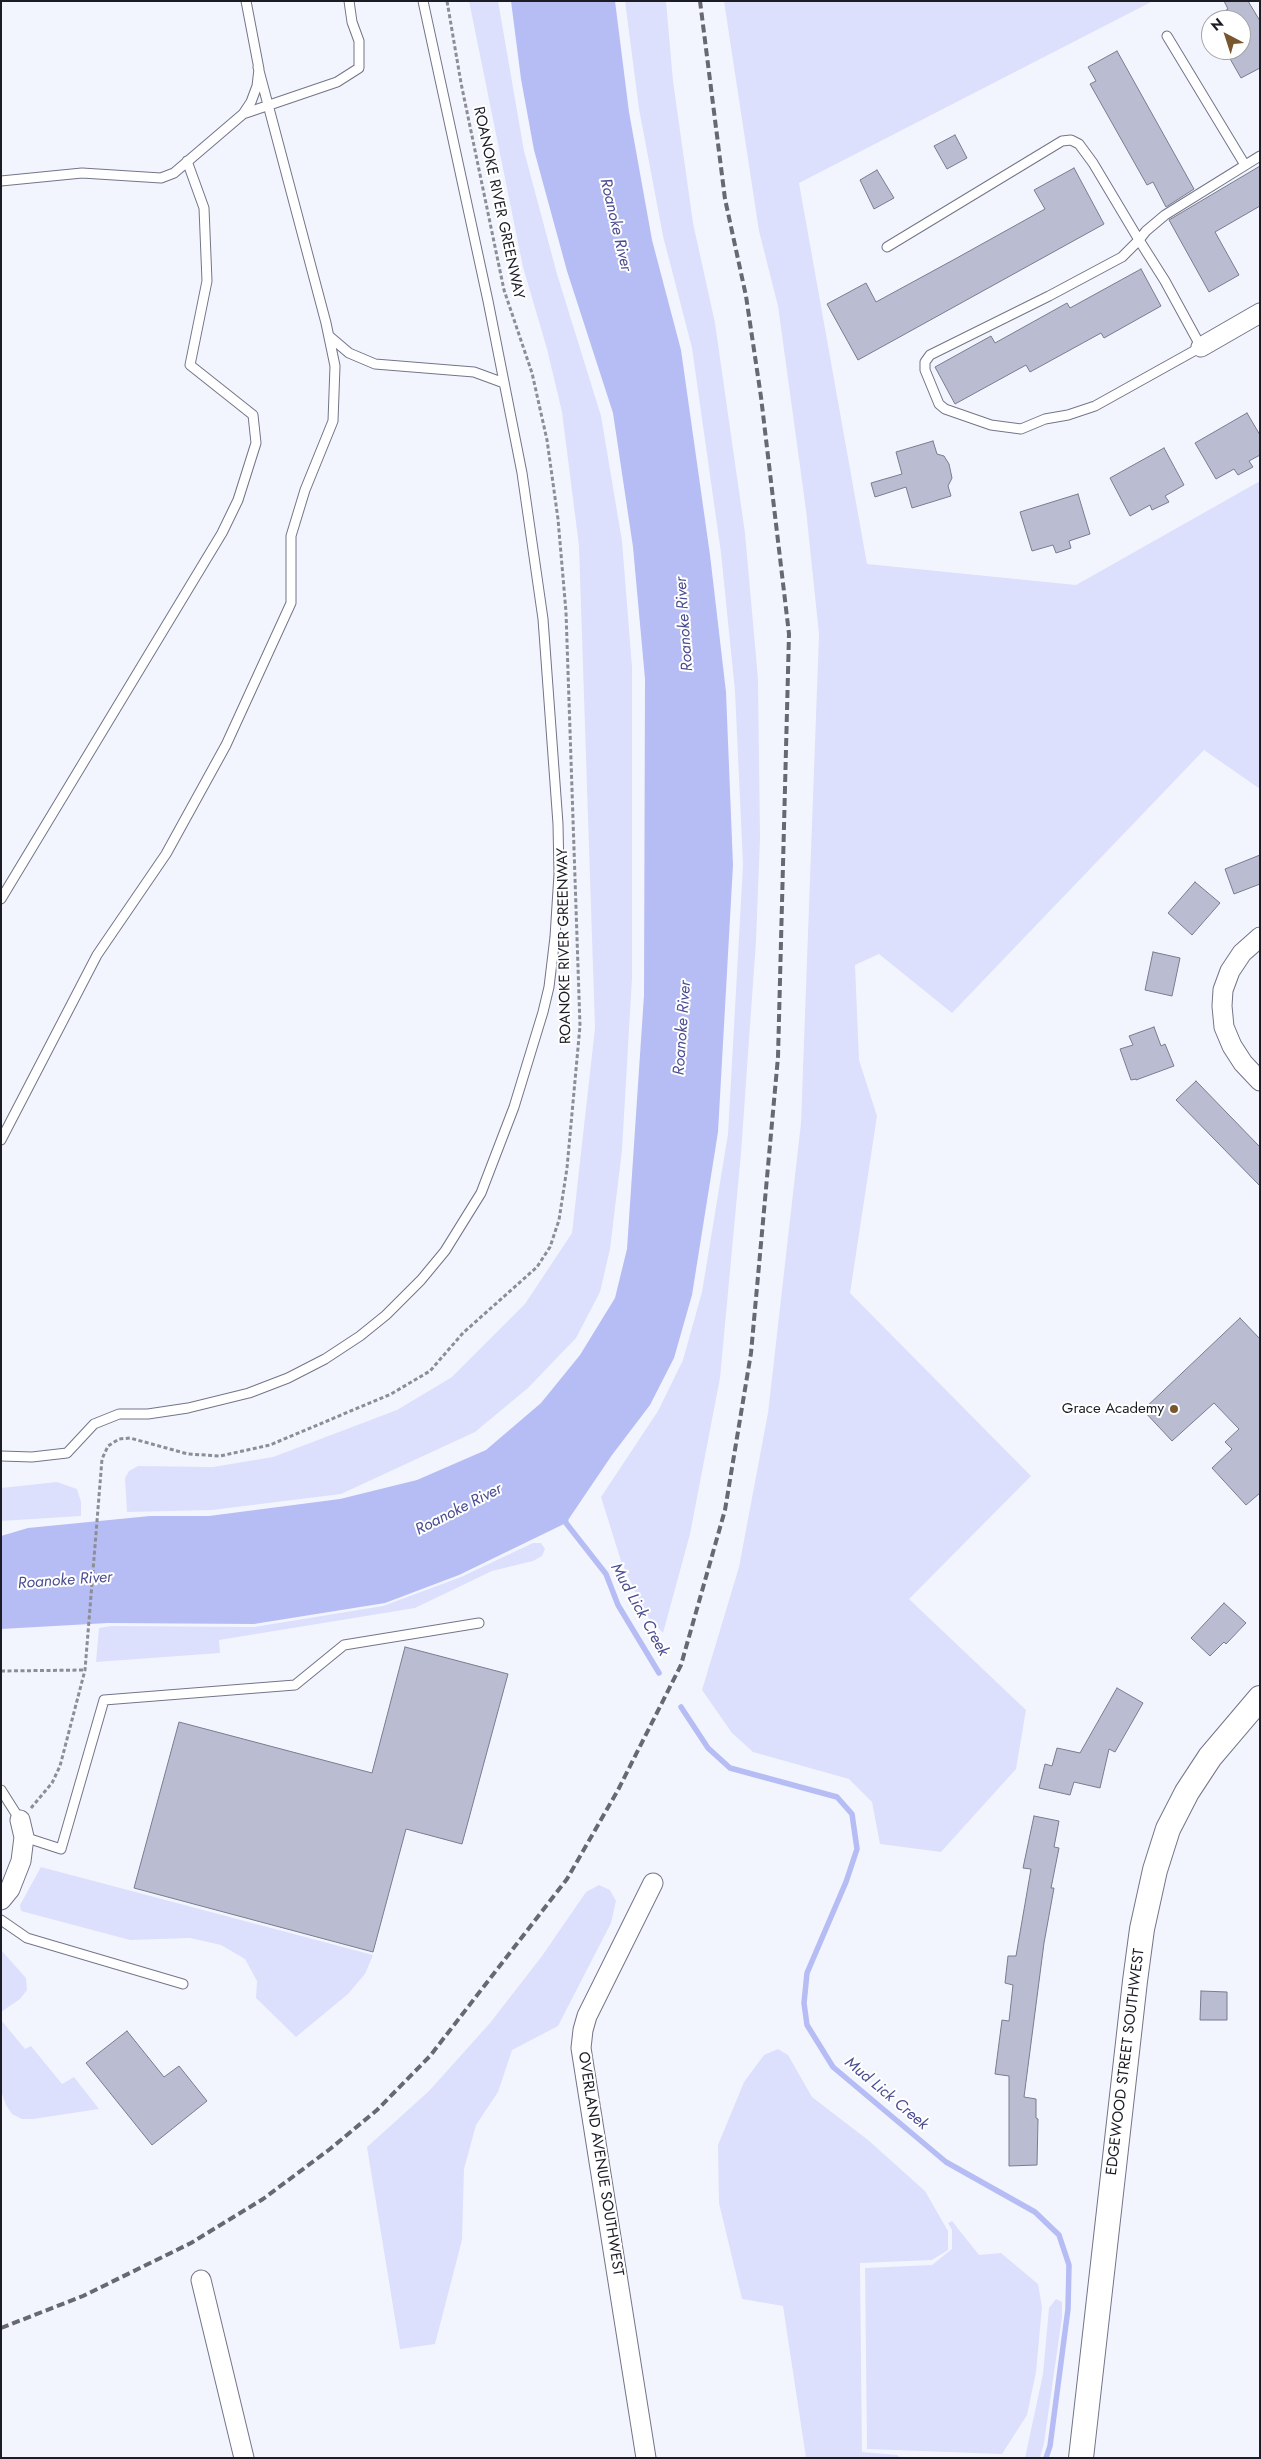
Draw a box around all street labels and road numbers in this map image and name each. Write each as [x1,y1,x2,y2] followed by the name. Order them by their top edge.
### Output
[469,105,527,301] street label: ROANOKE RIVER GREENWAY
[554,848,576,1044] street label: ROANOKE RIVER GREENWAY
[1103,1948,1149,2176] street label: EDGEWOOD STREET SOUTHWEST
[573,2050,627,2278] street label: OVERLAND AVENUE SOUTHWEST

